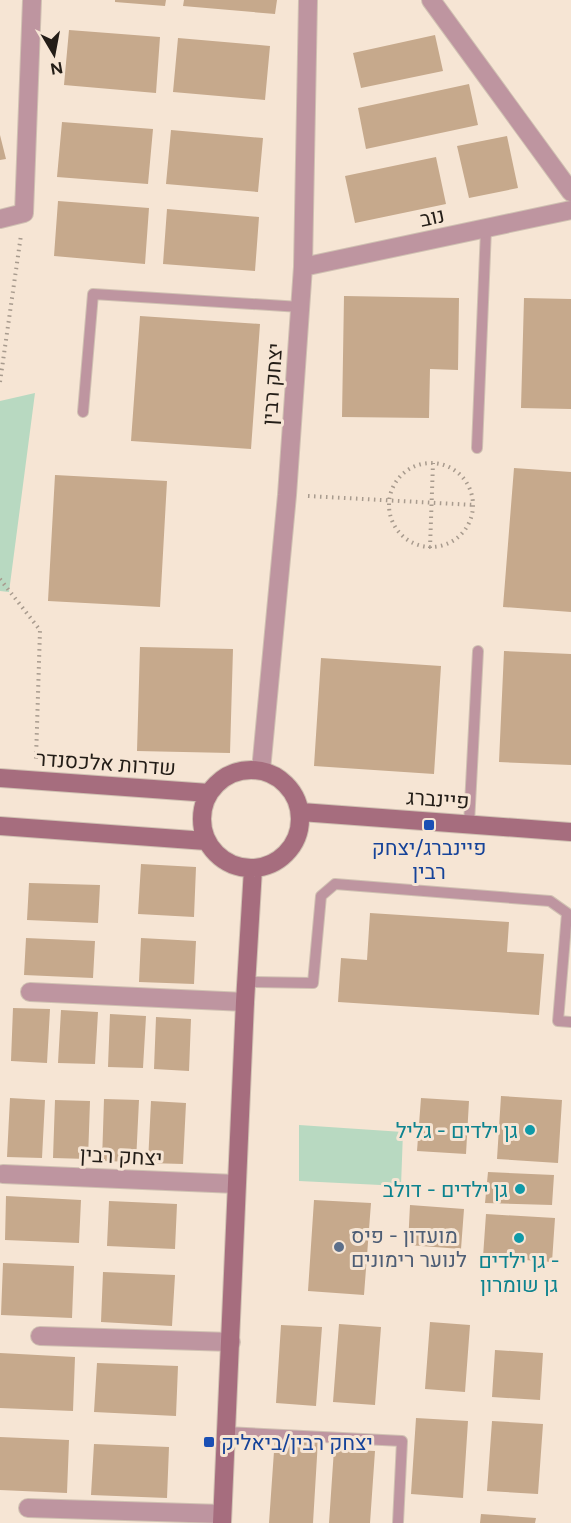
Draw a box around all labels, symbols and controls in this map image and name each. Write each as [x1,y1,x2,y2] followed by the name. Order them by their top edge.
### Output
[24,24,84,84] north arrow
[49,58,64,79] text: N
[417,202,447,232] street label: נוב
[257,342,287,426] street label: יצחק רבין
[35,746,177,780] street label: שדרות אלכסנדר
[406,784,470,814] street label: פיינברג
[422,818,436,832] marker: פיינברג/יצחק רבין
[372,835,486,884] place label: פיינברג/יצחק רבין
[396,1118,518,1143] place label: גן ילדים - גליל
[523,1123,537,1137] marker: גן ילדים - גליל
[79,1141,163,1171] street label: יצחק רבין
[383,1177,508,1202] place label: גן ילדים - דולב
[513,1182,527,1196] marker: גן ילדים - דולב
[351,1223,467,1272] place label: מועדון - פיס לנוער רימונים
[512,1231,526,1245] marker: גן ילדים - גן שומרון
[332,1240,346,1254] marker: מועדון - פיס לנוער רימונים
[478,1248,560,1297] place label: גן ילדים - גן שומרון
[221,1430,373,1455] place label: יצחק רבין/ביאליק
[202,1435,216,1449] marker: יצחק רבין/ביאליק

